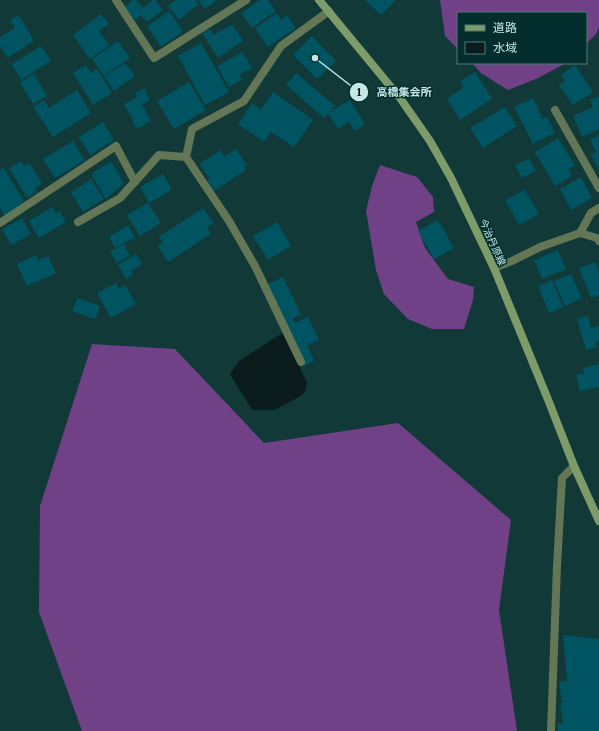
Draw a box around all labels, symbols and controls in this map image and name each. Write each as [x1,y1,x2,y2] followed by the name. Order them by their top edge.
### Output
[457,12,587,64] legend
[493,21,517,35] text: 道路
[493,41,517,55] text: 水域
[349,81,440,104] callout: 高橋集会所
[356,85,362,99] text: 1
[377,86,432,98] text: 高橋集会所
[477,217,508,267] street label: 今治丹原線

